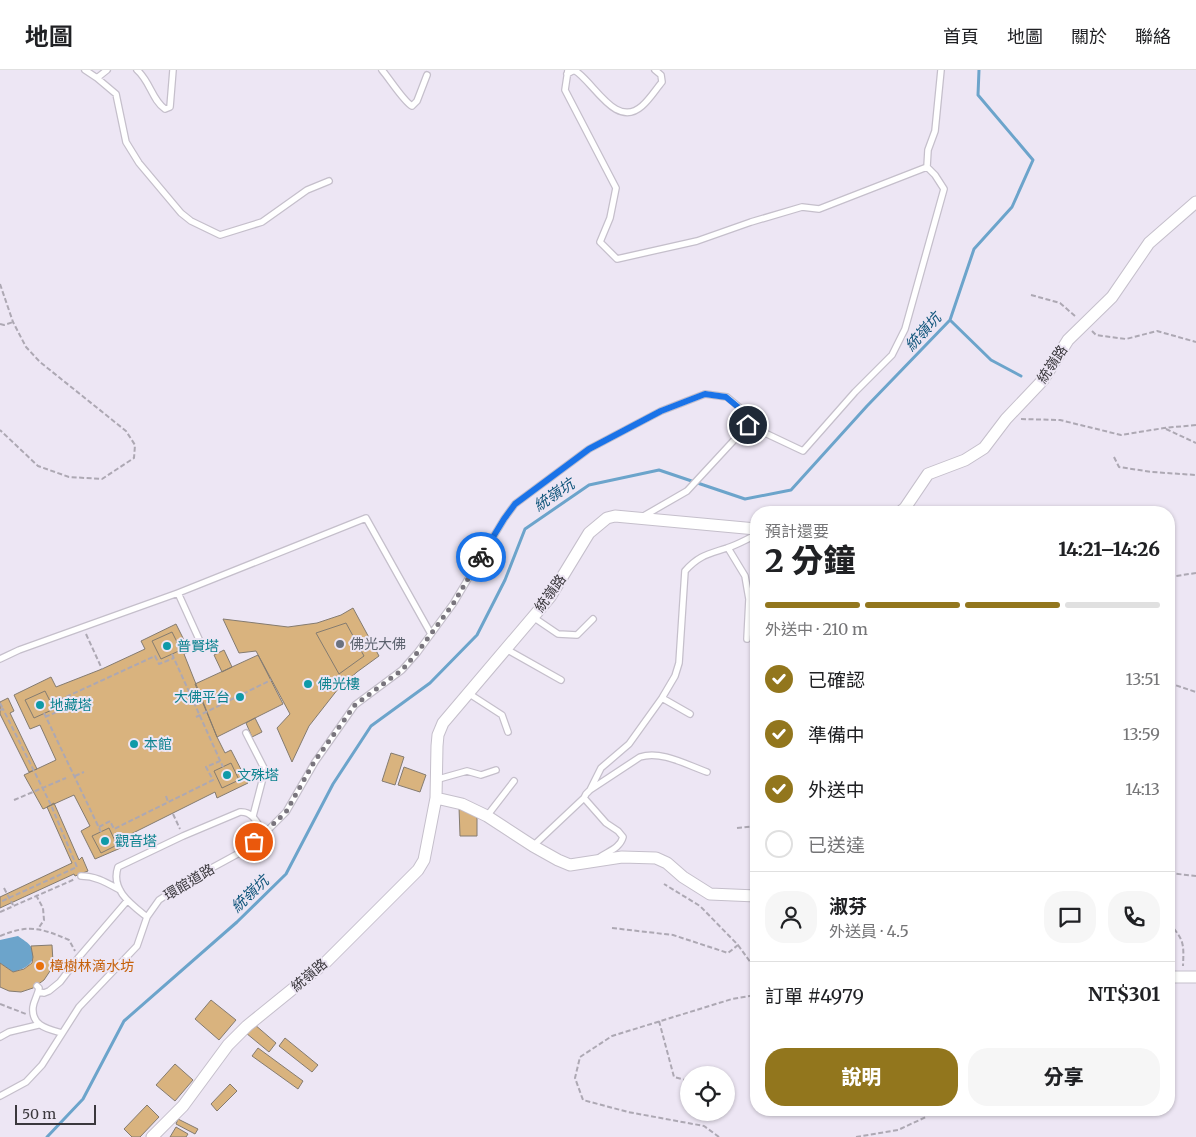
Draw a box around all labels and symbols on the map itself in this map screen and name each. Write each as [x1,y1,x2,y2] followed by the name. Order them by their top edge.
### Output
[901,307,946,355] water label: 統嶺坑
[1033,342,1071,386] street label: 統嶺路
[727,404,769,446] pin
[530,473,579,515] water label: 統嶺坑
[456,532,506,582] courier
[530,571,570,615] street label: 統嶺路
[350,635,406,653] place label: 佛光大佛
[177,637,219,655] place label: 普賢塔
[334,638,346,650] marker: 佛光大佛
[161,640,173,652] marker: 普賢塔
[318,675,360,693] place label: 佛光樓
[302,678,314,690] marker: 佛光樓
[174,688,230,706] place label: 大佛平台
[234,691,246,703] marker: 大佛平台
[50,696,92,714] place label: 地藏塔
[34,699,46,711] marker: 地藏塔
[144,735,172,753] place label: 本館
[128,738,140,750] marker: 本館
[237,766,279,784] place label: 文殊塔
[221,769,233,781] marker: 文殊塔
[233,821,275,863] pin
[115,832,157,850] place label: 觀音塔
[99,835,111,847] marker: 觀音塔
[160,860,218,904] street label: 環館道路
[227,870,274,916] water label: 統嶺坑
[287,955,331,995] street label: 統嶺路
[50,957,134,975] place label: 樟樹林滴水坊
[34,960,46,972] marker: 樟樹林滴水坊
[15,1102,96,1125] scale bar

